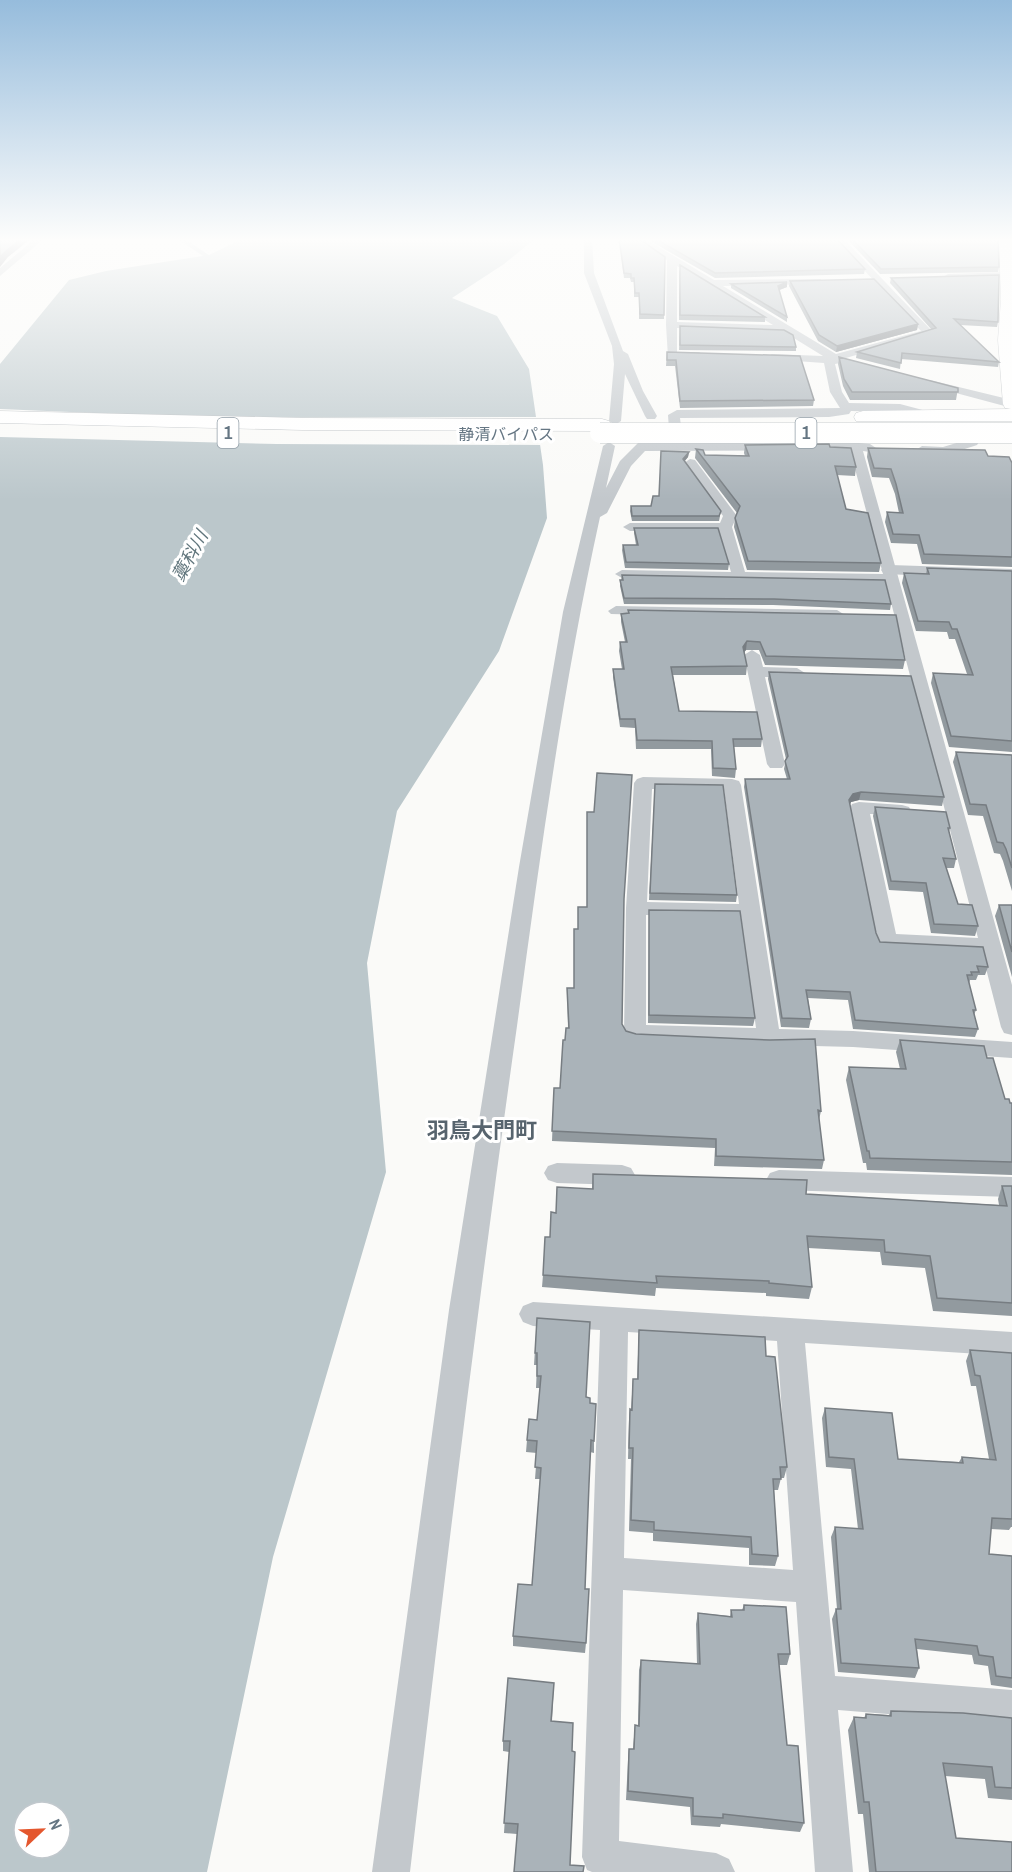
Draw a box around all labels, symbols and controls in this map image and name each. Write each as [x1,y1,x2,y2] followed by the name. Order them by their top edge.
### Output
[218,418,238,448] road number: 1
[796,418,816,448] road number: 1
[458,423,554,445] street label: 静清バイパス
[166,524,215,585] water label: 藁科川
[427,1115,537,1145] district label: 羽鳥大門町
[12,1800,72,1860] north arrow
[44,1815,68,1833] text: N

